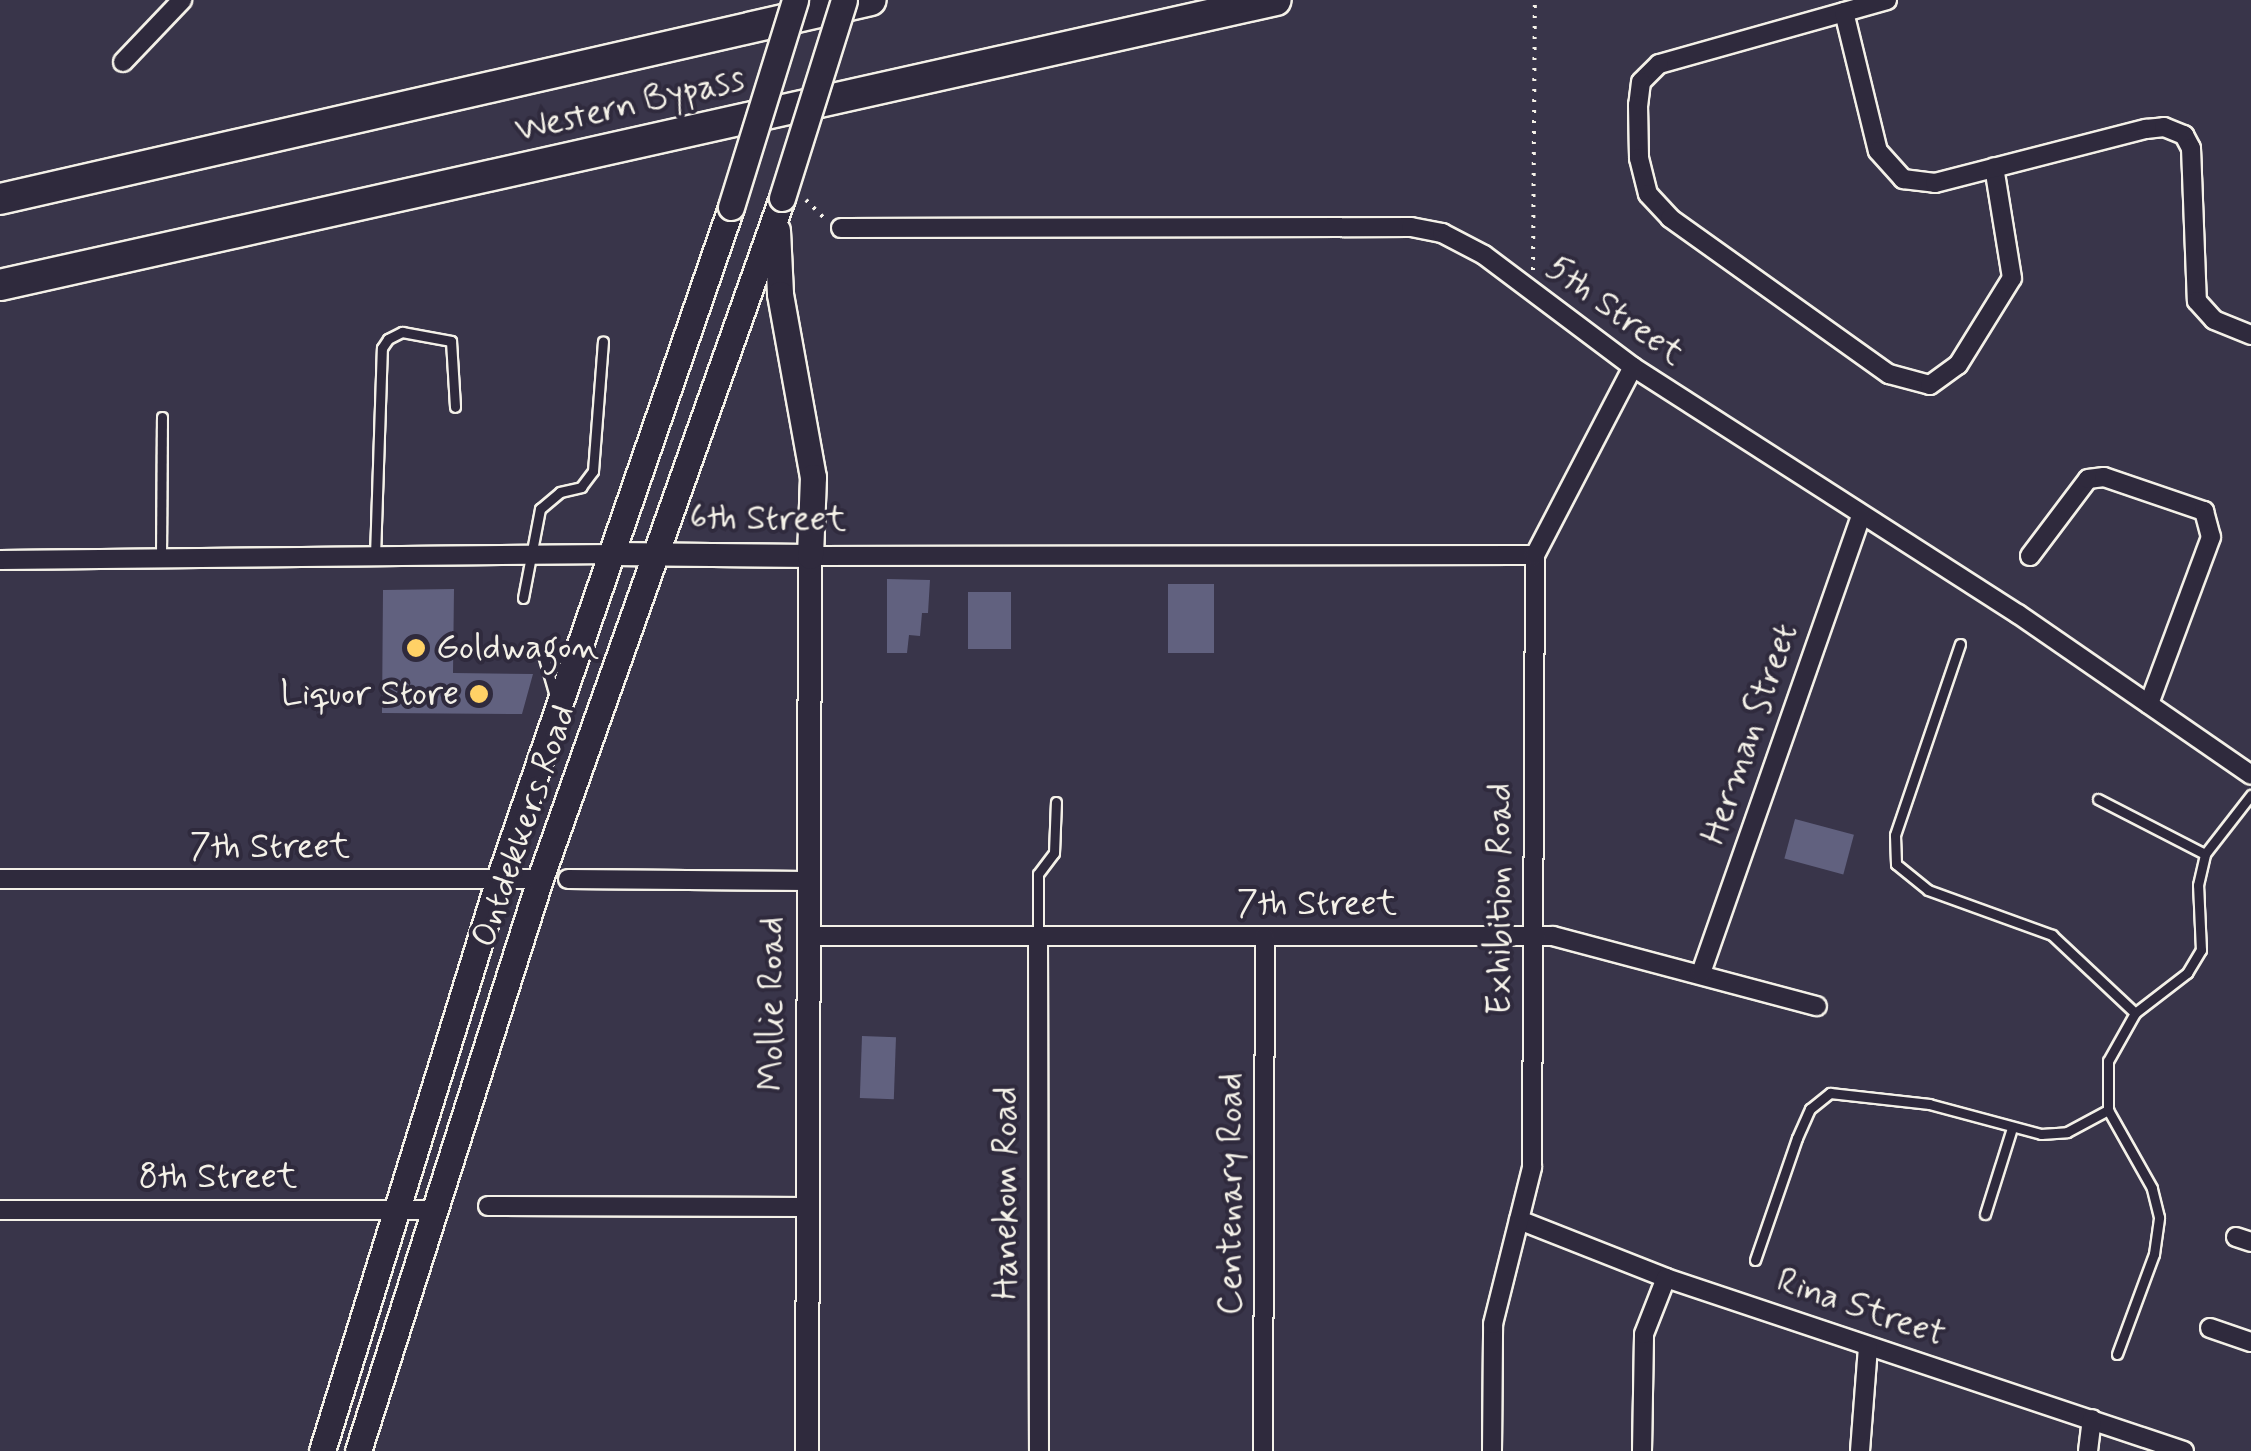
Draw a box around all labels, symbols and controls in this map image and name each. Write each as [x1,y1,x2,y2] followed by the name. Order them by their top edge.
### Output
[511,58,749,152] street label: Western Bypass
[1538,247,1692,375] street label: 5th Street
[689,497,847,541] street label: 6th Street
[1692,616,1808,852] street label: Herman Street
[436,627,599,669] place label: Goldwagon
[405,637,427,659] marker: Goldwagon
[281,673,459,715] place label: Liquor Store
[468,683,490,705] marker: Liquor Store
[463,699,585,953] street label: Ontdekkers Road
[1479,785,1521,1013] street label: Exhibition Road
[190,826,350,868] street label: 7th Street
[1237,883,1397,925] street label: 7th Street
[751,918,793,1090] street label: Mollie Road
[1210,1073,1252,1315] street label: Centenary Road
[985,1086,1027,1300] street label: Hanekom Road
[139,1156,297,1198] street label: 8th Street
[1772,1260,1950,1356] street label: Rina Street

